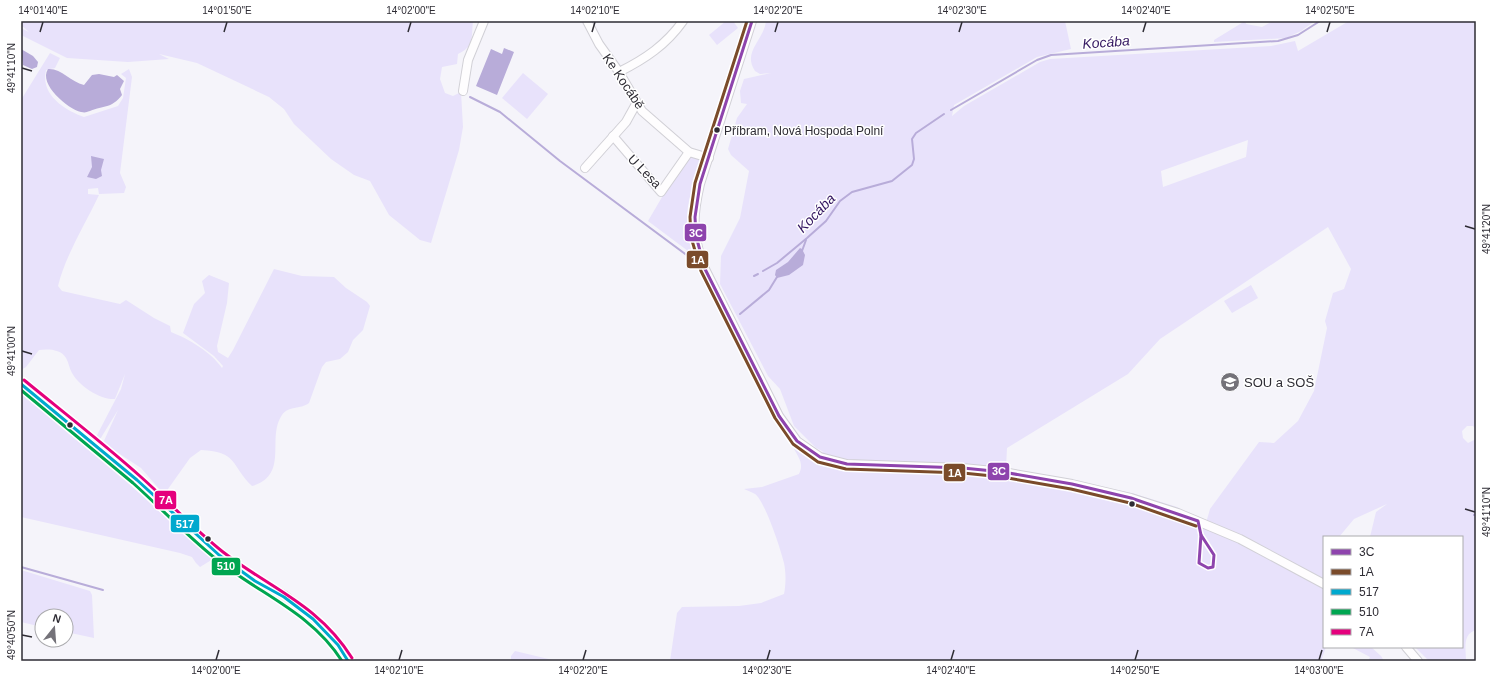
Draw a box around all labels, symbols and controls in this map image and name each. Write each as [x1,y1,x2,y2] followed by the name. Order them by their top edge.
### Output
[18,5,68,16] text: 14°01'40"E
[202,5,252,16] text: 14°01'50"E
[386,5,436,16] text: 14°02'00"E
[570,5,620,16] text: 14°02'10"E
[753,5,803,16] text: 14°02'20"E
[937,5,987,16] text: 14°02'30"E
[1121,5,1171,16] text: 14°02'40"E
[1305,5,1355,16] text: 14°02'50"E
[1082,32,1130,52] water label: Kocába
[6,43,17,93] text: 49°41'10"N
[600,51,648,112] street label: Ke Kocábě
[724,124,884,138] place label: Příbram, Nová Hospoda Polní
[712,125,722,135] marker: Příbram, Nová Hospoda Polní
[625,151,665,192] street label: U Lesa
[794,190,838,236] water label: Kocába
[1481,204,1492,254] text: 49°41'20"N
[684,223,707,242] line badge: 3C
[689,227,703,239] text: 3C
[686,250,709,269] line badge: 1A
[691,254,705,266] text: 1A
[6,326,17,376] text: 49°41'00"N
[1219,371,1241,393] school or university icon: SOU a SOŠ
[1244,375,1314,390] place label: SOU a SOŠ
[65,420,75,430] unlabelled marker
[987,462,1010,481] line badge: 3C
[943,463,966,482] line badge: 1A
[992,465,1006,477] text: 3C
[948,467,962,479] text: 1A
[1481,487,1492,537] text: 49°41'10"N
[154,490,177,510] line badge: 7A
[159,494,173,506] text: 7A
[1127,499,1137,509] unlabelled marker
[170,514,200,533] line badge: 517
[176,518,194,530] text: 517
[203,534,213,544] unlabelled marker
[1323,536,1463,648] legend
[1359,545,1375,559] text: 3C
[211,557,241,576] line badge: 510
[217,560,235,572] text: 510
[1359,565,1374,579] text: 1A
[1359,585,1379,599] text: 517
[1359,605,1379,619] text: 510
[34,608,74,648] north arrow
[6,610,17,660] text: 49°40'50"N
[51,612,63,625] text: N
[1359,625,1374,639] text: 7A
[191,665,241,676] text: 14°02'00"E
[374,665,424,676] text: 14°02'10"E
[558,665,608,676] text: 14°02'20"E
[742,665,792,676] text: 14°02'30"E
[926,665,976,676] text: 14°02'40"E
[1110,665,1160,676] text: 14°02'50"E
[1294,665,1344,676] text: 14°03'00"E

